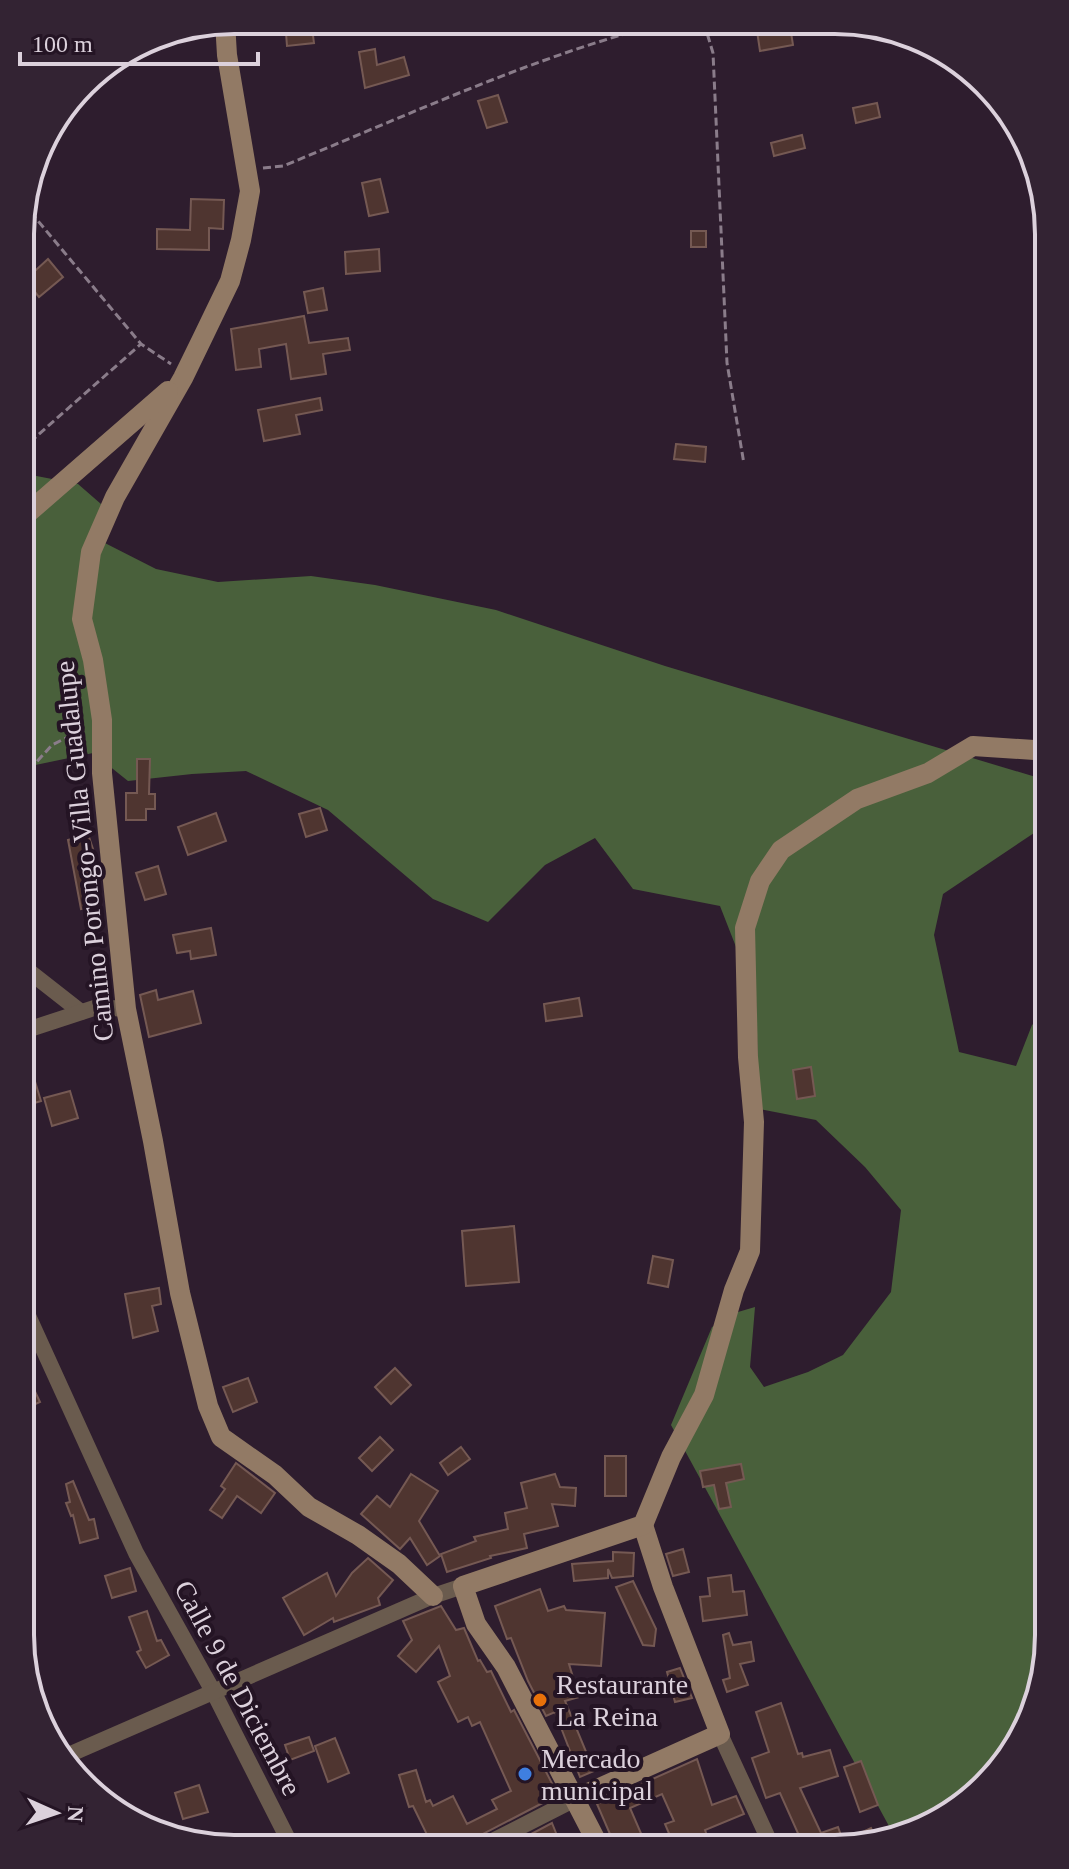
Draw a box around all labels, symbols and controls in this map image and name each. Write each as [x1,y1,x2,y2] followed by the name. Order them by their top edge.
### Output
[20,16,258,66] scale bar
[32,31,93,57] text: 100 m
[49,659,119,1043] street label: Camino Porongo-Villa Guadalupe
[168,1575,308,1801] street label: Calle 9 de Diciembre
[556,1669,688,1732] place label: Restaurante La Reina
[531,1691,549,1709] marker: Restaurante La Reina
[541,1743,653,1806] place label: Mercado municipal
[516,1765,534,1783] marker: Mercado municipal
[16,1773,96,1853] north arrow
[63,1805,88,1823] text: N

